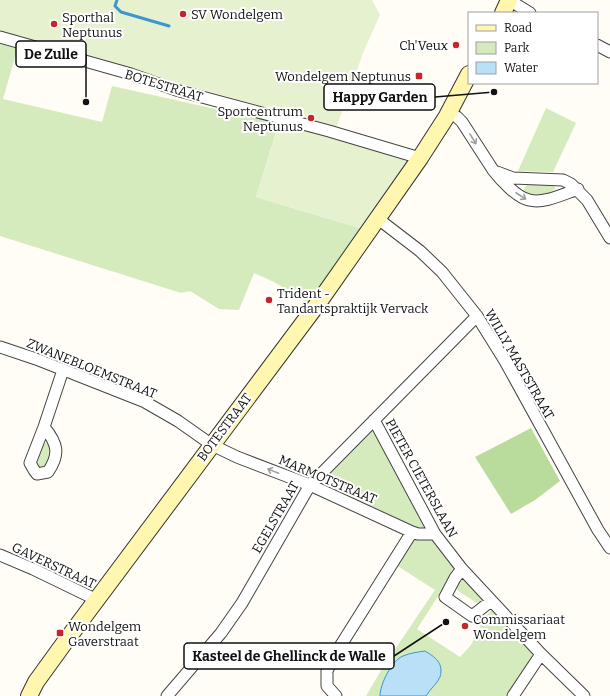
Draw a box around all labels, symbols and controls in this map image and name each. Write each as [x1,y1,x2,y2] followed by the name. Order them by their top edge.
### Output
[191,7,284,22] place label: SV Wondelgem
[178,9,188,19] marker: SV Wondelgem
[62,10,122,40] place label: Sporthal Neptunus
[468,12,598,84] legend
[49,19,59,29] marker: Sporthal Neptunus
[504,21,532,35] text: Road
[399,38,448,53] place label: Ch'Veux
[451,40,461,50] marker: Ch'Veux
[16,41,86,67] callout: De Zulle
[504,41,530,55] text: Park
[24,46,78,63] text: De Zulle
[504,61,539,75] text: Water
[123,66,205,105] street label: BOTESTRAAT
[275,69,411,84] place label: Wondelgem Neptunus
[414,71,424,81] marker: Wondelgem Neptunus
[324,84,435,110] callout: Happy Garden
[332,89,428,106] text: Happy Garden
[217,104,304,134] place label: Sportcentrum Neptunus
[306,113,316,123] marker: Sportcentrum Neptunus
[469,133,477,144] one-way arrow
[515,192,526,200] one-way arrow
[277,286,429,316] place label: Trident - Tandartspraktijk Vervack
[264,295,274,305] marker: Trident - Tandartspraktijk Vervack
[482,307,557,422] street label: WILLY MASTSTRAAT
[25,335,159,402] street label: ZWANEBLOEMSTRAAT
[194,390,255,464] street label: BOTESTRAAT
[383,416,460,540] street label: PIETER CIETERSLAAN
[277,452,379,507] street label: MARMOTSTRAAT
[268,466,280,474] one-way arrow
[249,478,302,556] street label: EGELSTRAAT
[9,539,99,592] street label: GAVERSTRAAT
[473,612,565,642] place label: Commissariaat Wondelgem
[68,619,142,649] place label: Wondelgem Gaverstraat
[460,621,470,631] marker: Commissariaat Wondelgem
[55,628,65,638] marker: Wondelgem Gaverstraat
[184,643,394,669] callout: Kasteel de Ghellinck de Walle
[192,648,386,665] text: Kasteel de Ghellinck de Walle

